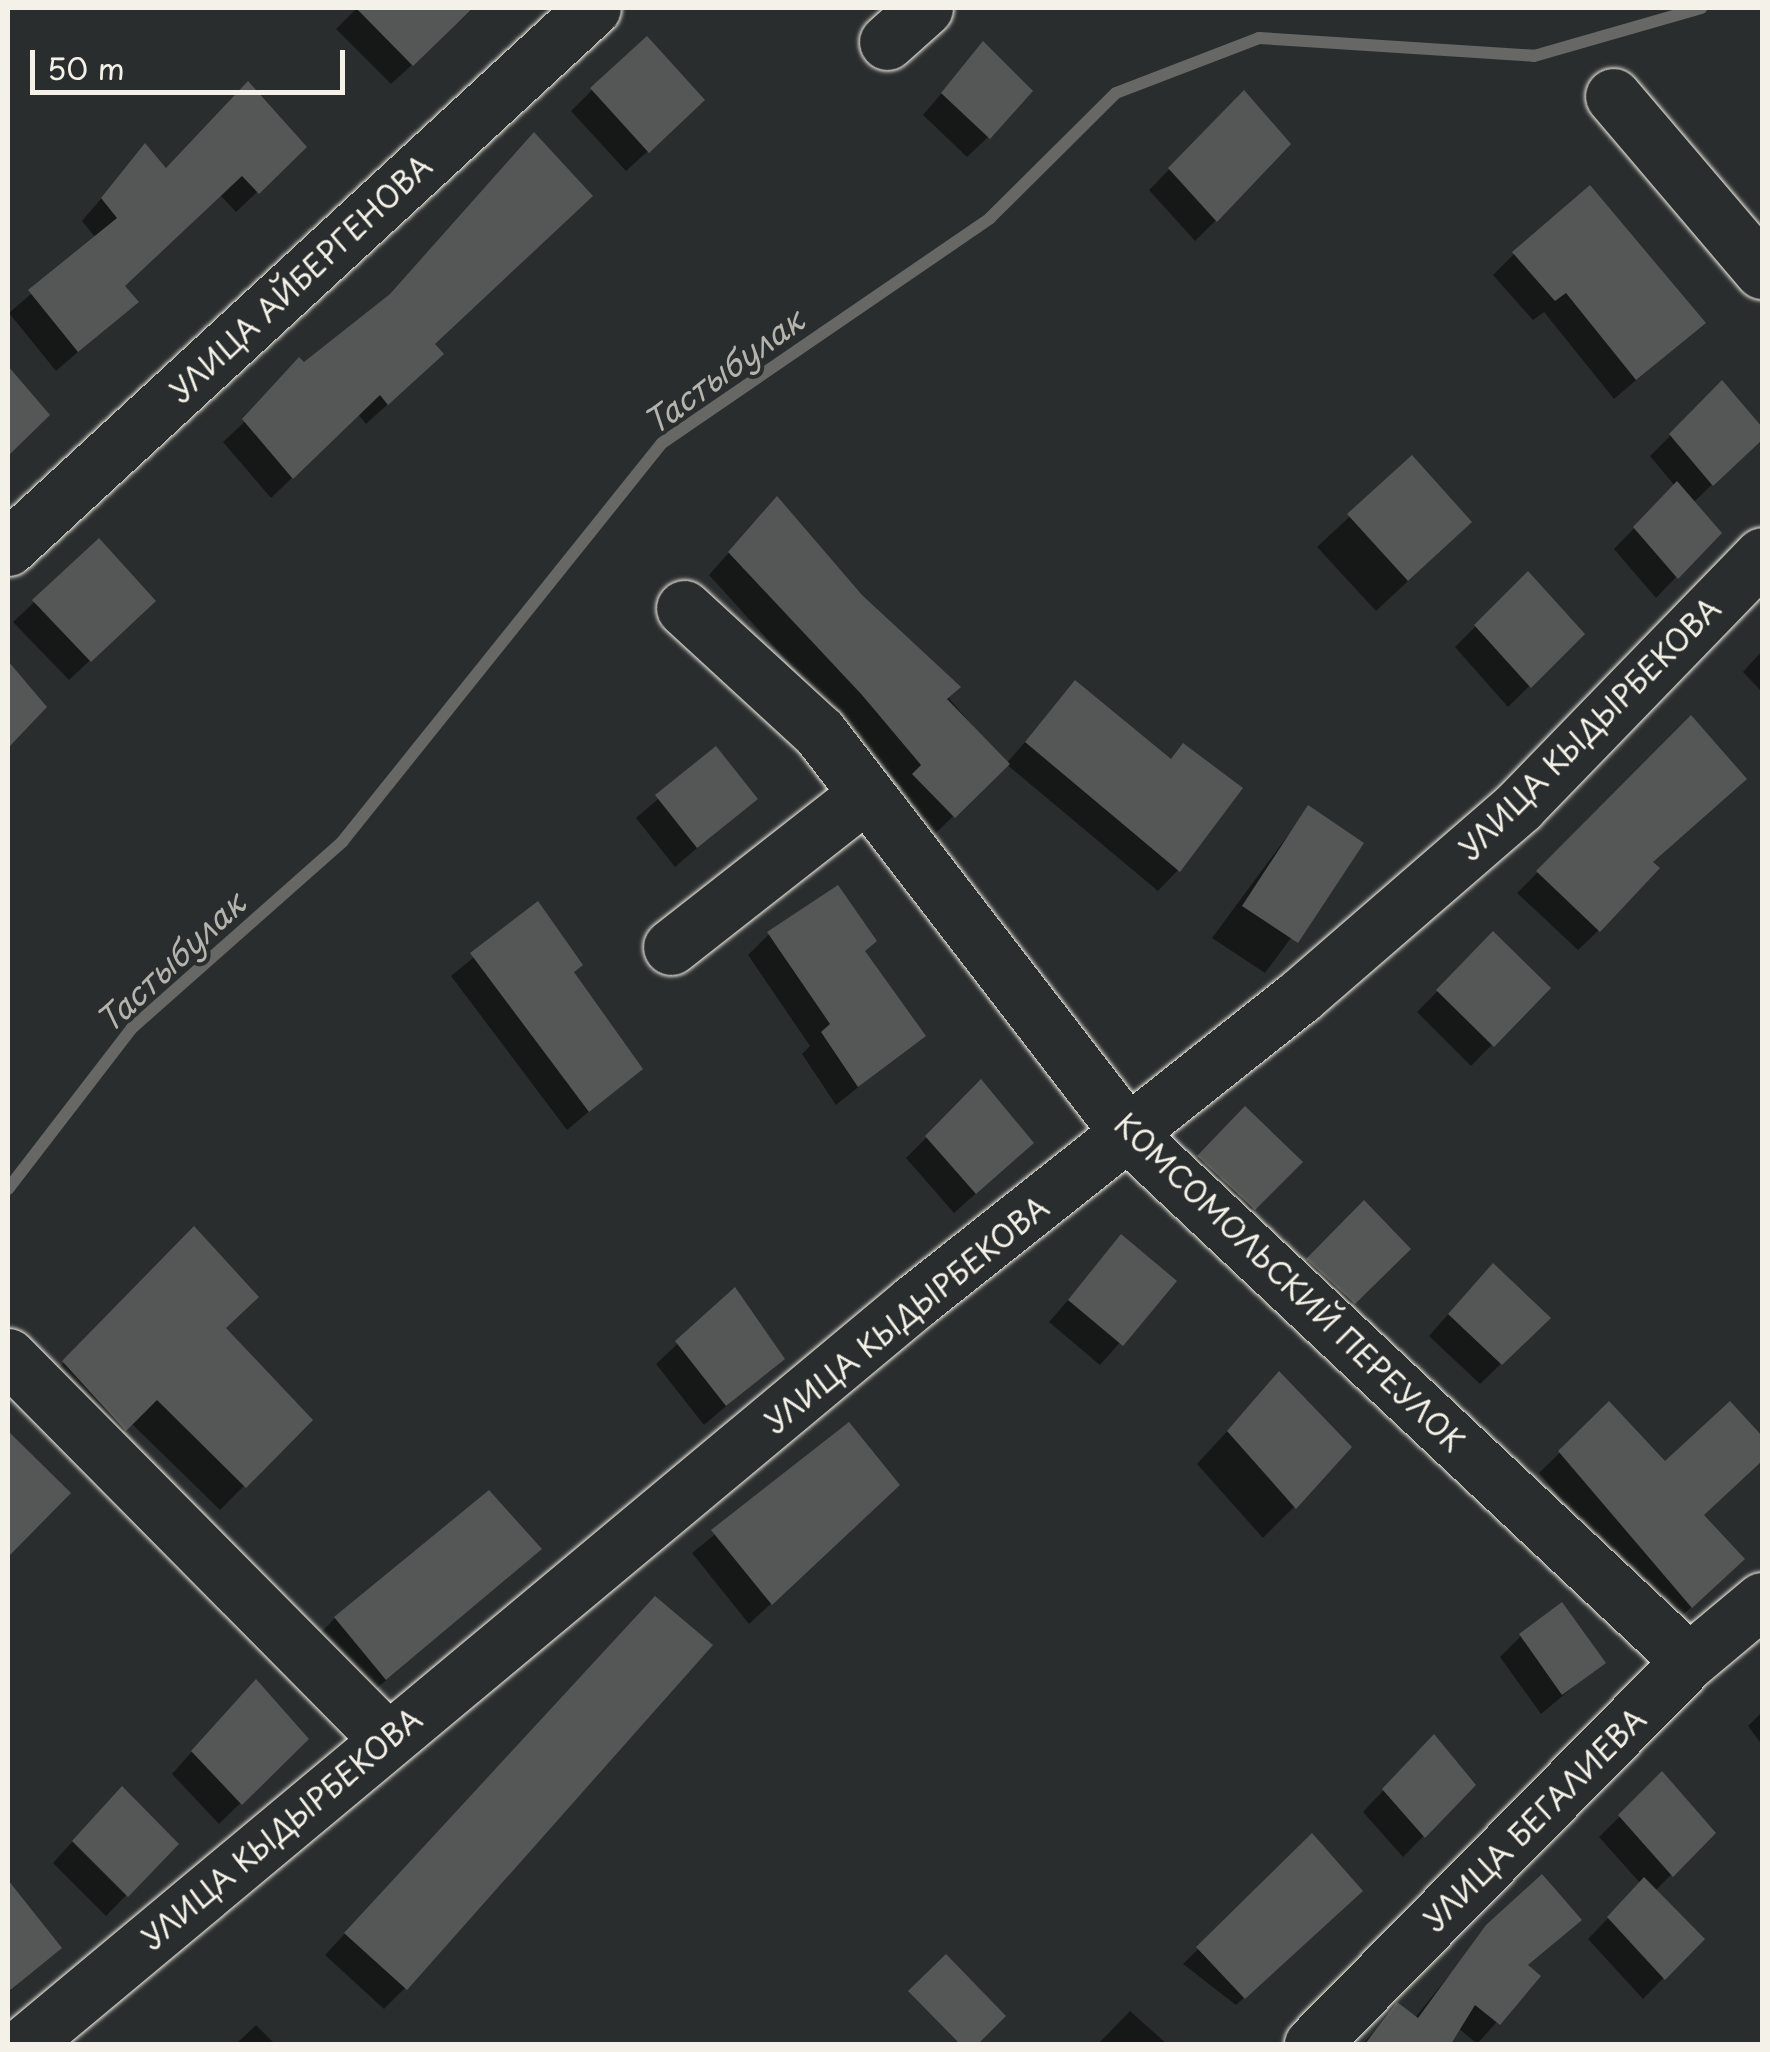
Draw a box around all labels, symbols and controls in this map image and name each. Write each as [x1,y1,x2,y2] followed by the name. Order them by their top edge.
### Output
[35,30,350,92] scale bar
[47,45,125,90] text: 50 m
[161,146,439,410] street label: УЛИЦА АЙБЕРГЕНОВА
[636,300,810,442] water label: Тастыбулак
[1450,589,1728,867] street label: УЛИЦА КЫДЫРБЕКОВА
[88,884,252,1040] water label: Тастыбулак
[1108,1105,1472,1459] street label: КОМСОМОЛЬСКИЙ ПЕРЕУЛОК
[756,1187,1056,1441] street label: УЛИЦА КЫДЫРБЕКОВА
[132,1699,430,1957] street label: УЛИЦА КЫДЫРБЕКОВА
[1415,1700,1653,1938] street label: УЛИЦА БЕГАЛИЕВА

